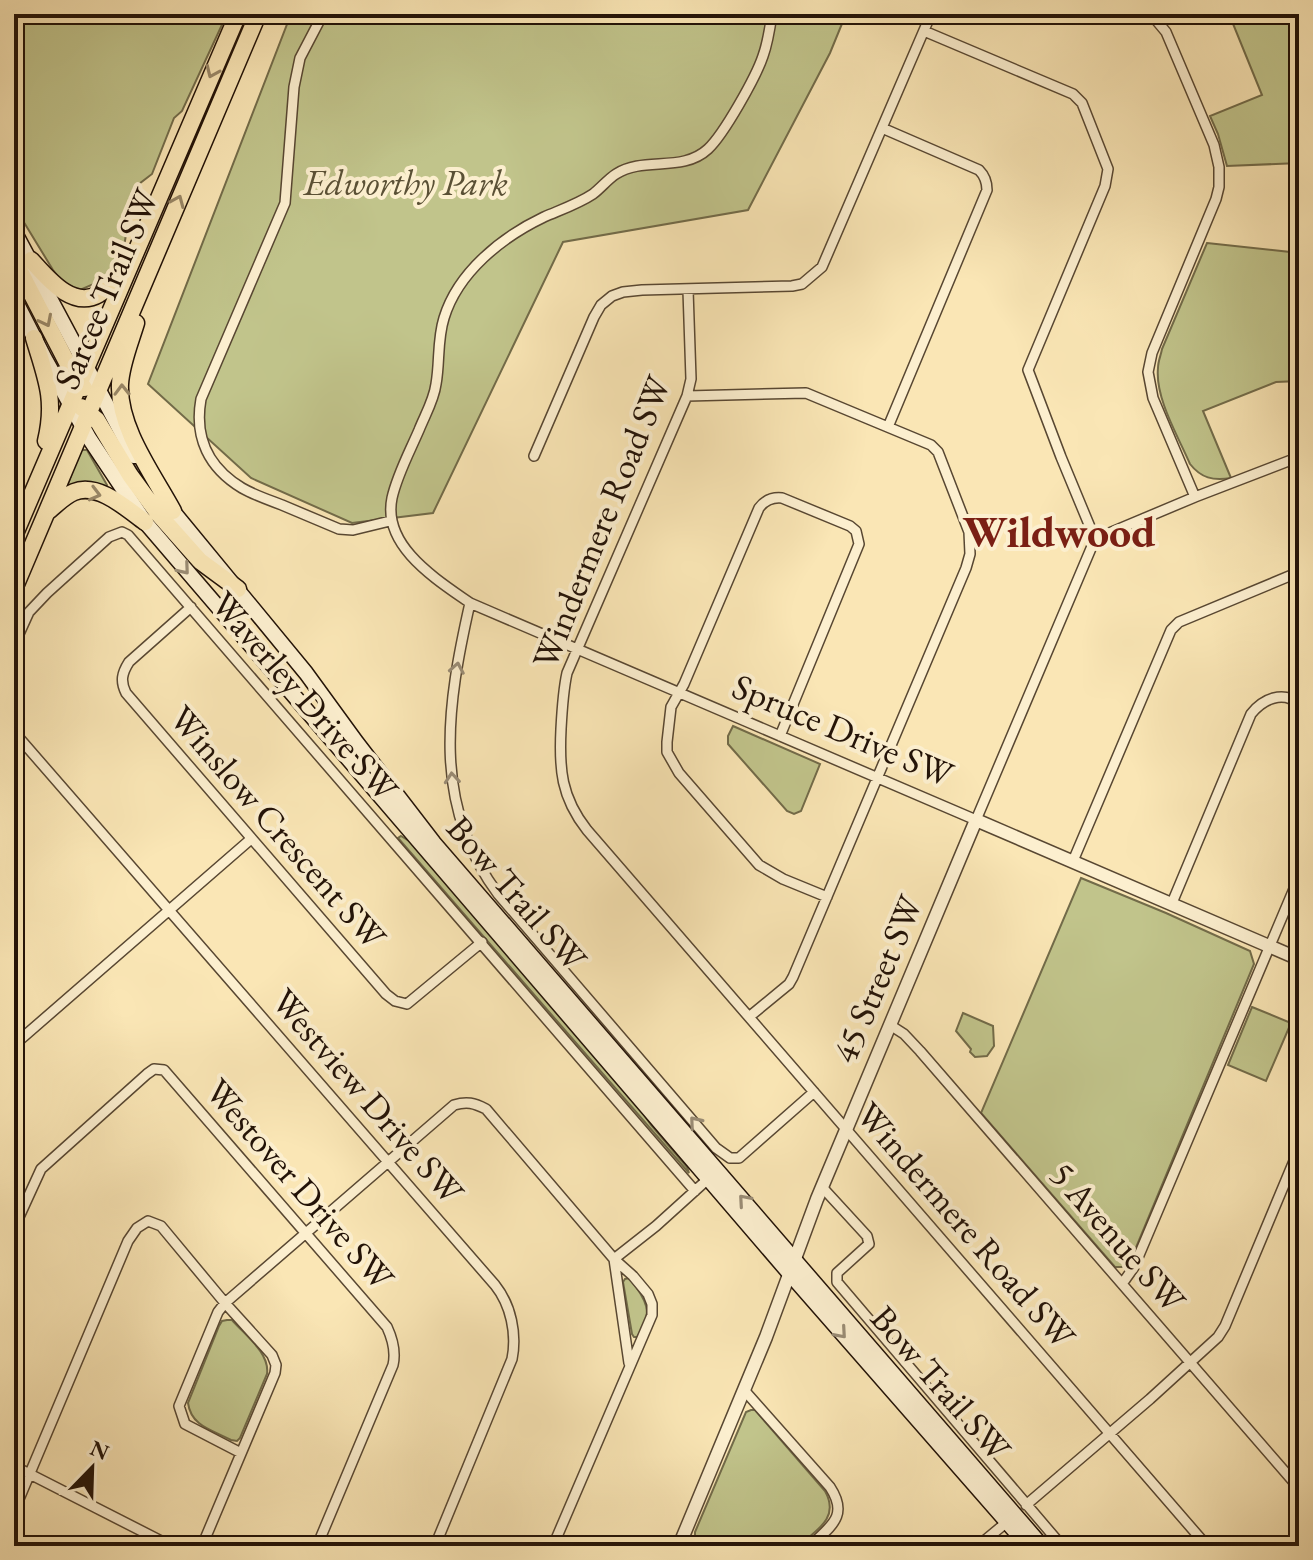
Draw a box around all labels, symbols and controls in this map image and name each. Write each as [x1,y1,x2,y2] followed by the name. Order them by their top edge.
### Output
[206,63,222,78] one-way arrow
[302,159,508,206] park label: Edworthy Park
[43,181,170,396] street label: Sarcee Trail SW
[169,195,185,209] one-way arrow
[37,313,52,327] one-way arrow
[521,368,682,675] street label: Windermere Road SW
[113,383,131,395] one-way arrow
[88,485,101,502] one-way arrow
[963,503,1156,560] district label: Wildwood
[174,560,189,574] one-way arrow
[201,581,410,812] street label: Waverley Drive SW
[447,661,464,675] one-way arrow
[725,662,961,798] street label: Spruce Drive SW
[159,695,397,959] street label: Winslow Crescent SW
[443,771,460,784] one-way arrow
[436,805,598,981] street label: Bow Trail SW
[821,887,934,1070] street label: 45 Street SW
[261,978,475,1214] street label: Westview Drive SW
[195,1068,406,1300] street label: Westover Drive SW
[846,1092,1087,1359] street label: Windermere Road SW
[690,1117,704,1132] one-way arrow
[1040,1152,1197,1323] street label: 5 Avenue SW
[739,1195,754,1209] one-way arrow
[860,1295,1022,1471] street label: Bow Trail SW
[832,1324,846,1339] one-way arrow
[52,1428,132,1508] north arrow
[86,1433,114,1467] text: N

